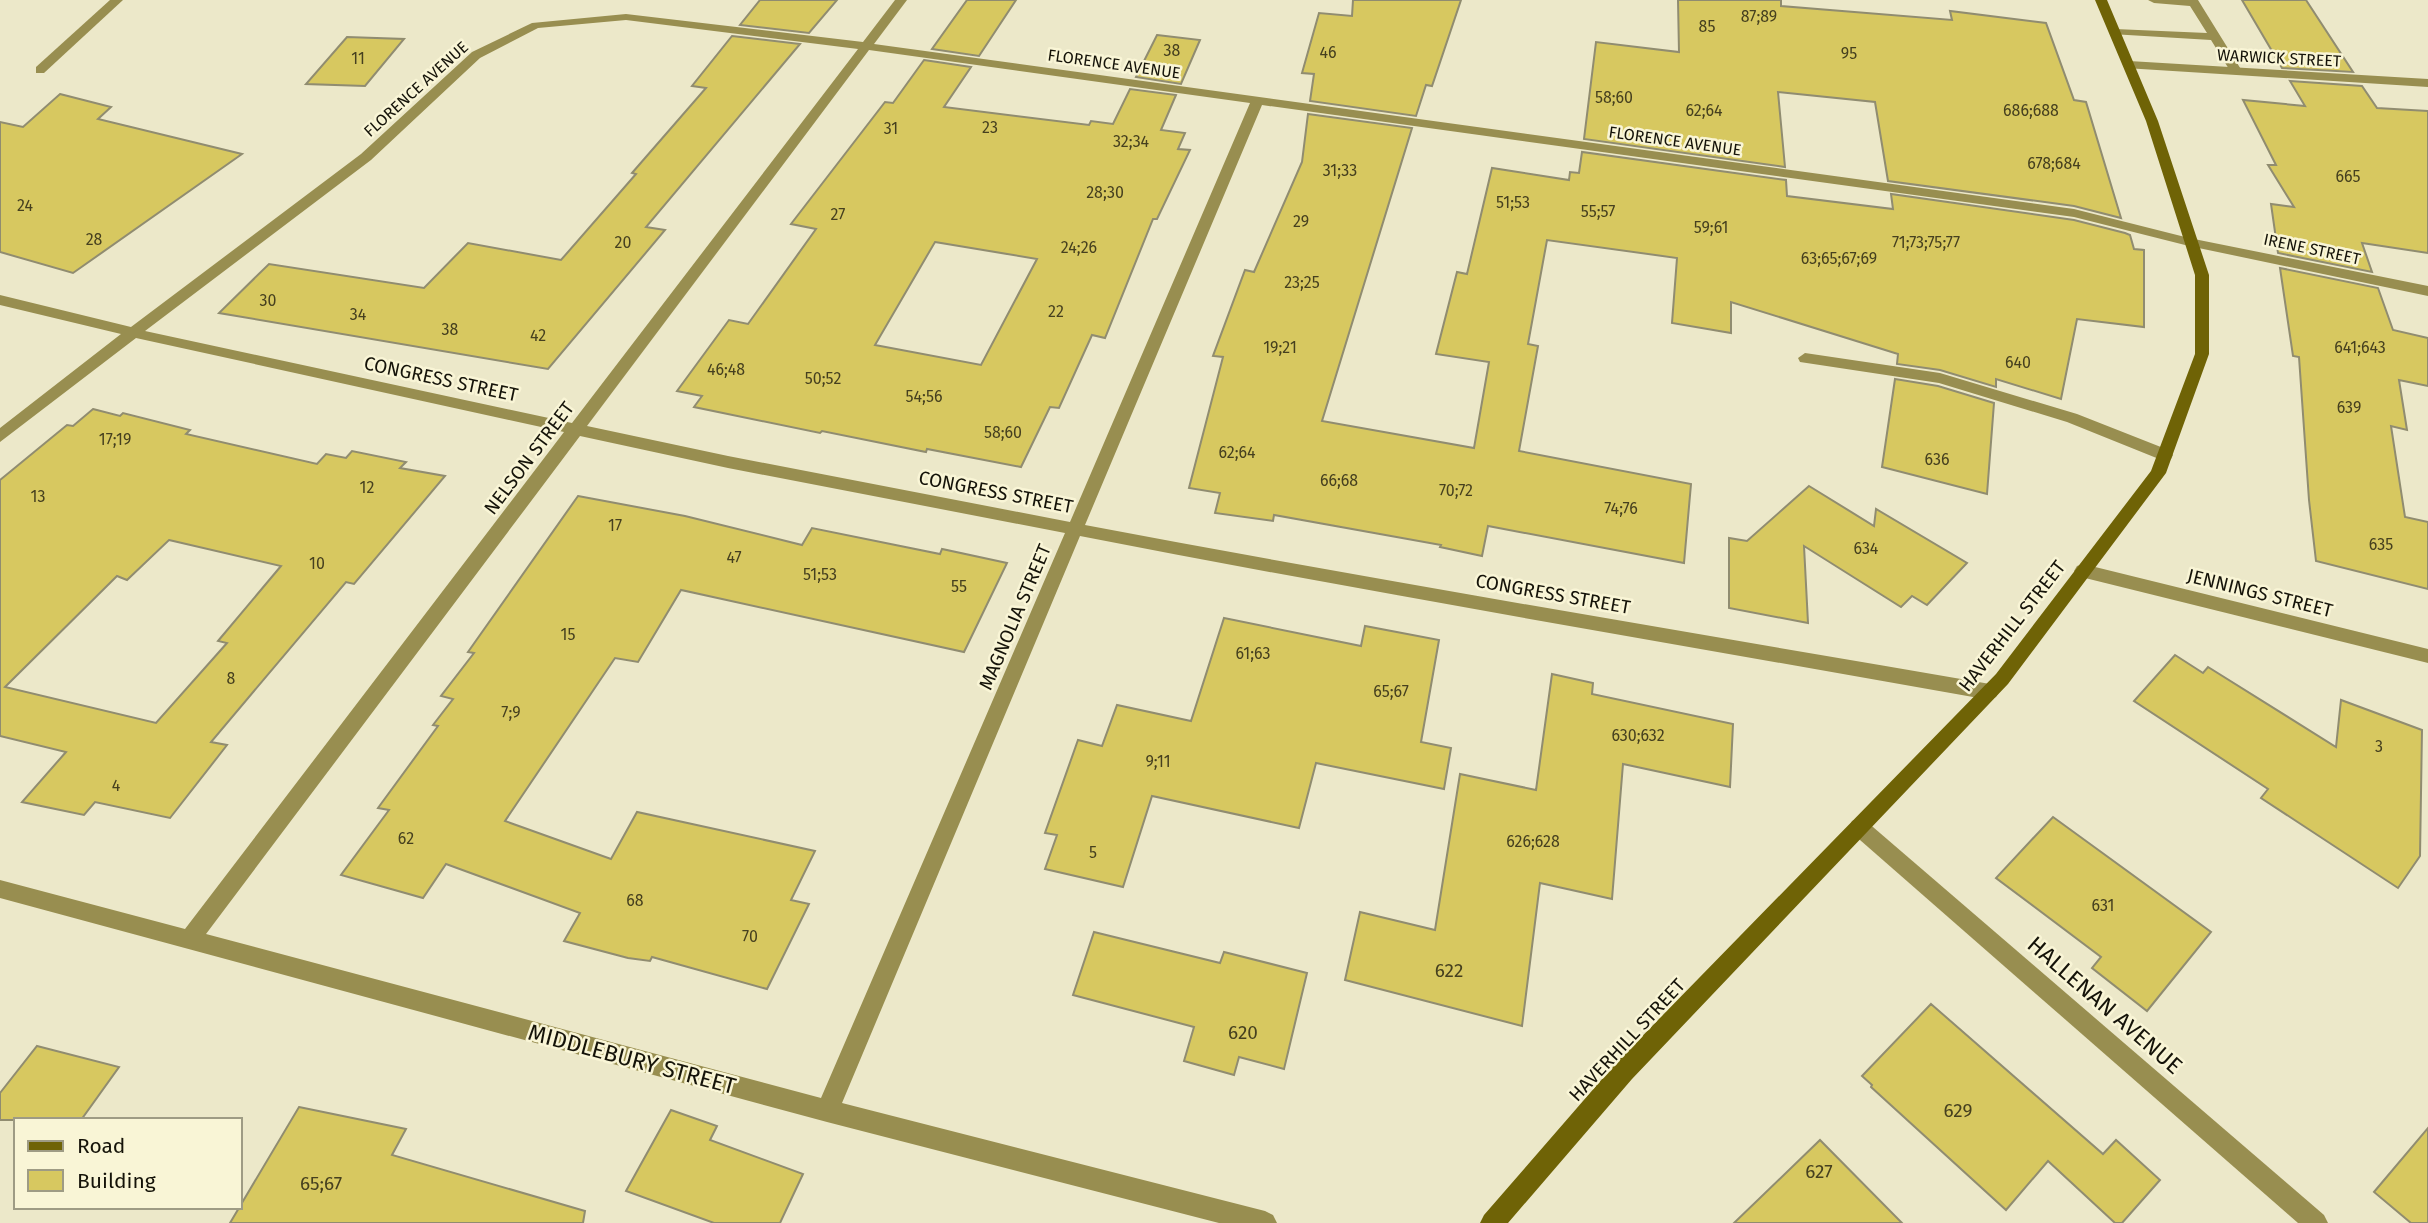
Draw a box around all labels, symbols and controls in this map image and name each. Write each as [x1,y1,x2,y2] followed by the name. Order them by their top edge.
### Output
[1741,7,1777,26] house number: 87;89
[1699,17,1715,36] house number: 85
[360,37,472,141] street label: FLORENCE AVENUE
[1164,41,1181,60] house number: 38
[1319,43,1337,62] house number: 46
[1841,44,1857,63] house number: 95
[1047,45,1181,83] street label: FLORENCE AVENUE
[2216,45,2342,71] street label: WARWICK STREET
[351,49,365,68] house number: 11
[1595,88,1633,107] house number: 58;60
[1685,101,1723,120] house number: 62;64
[2003,101,2059,120] house number: 686;688
[982,118,998,137] house number: 23
[884,119,898,138] house number: 31
[1608,122,1742,160] street label: FLORENCE AVENUE
[1113,132,1150,151] house number: 32;34
[2027,154,2081,173] house number: 678;684
[1323,161,1357,180] house number: 31;33
[2336,167,2361,186] house number: 665
[1086,183,1124,202] house number: 28;30
[1496,193,1530,212] house number: 51;53
[17,196,33,215] house number: 24
[1581,202,1615,221] house number: 55;57
[831,205,845,224] house number: 27
[1293,212,1309,231] house number: 29
[1694,218,1728,237] house number: 59;61
[2262,229,2363,269] street label: IRENE STREET
[86,230,103,249] house number: 28
[615,233,631,252] house number: 20
[1892,233,1960,252] house number: 71;73;75;77
[1061,238,1097,257] house number: 24;26
[1801,249,1877,268] house number: 63;65;67;69
[1284,273,1320,292] house number: 23;25
[260,291,277,310] house number: 30
[1048,302,1064,321] house number: 22
[350,305,367,324] house number: 34
[442,320,459,339] house number: 38
[530,326,546,345] house number: 42
[1263,338,1297,357] house number: 19;21
[2334,338,2386,357] house number: 641;643
[362,351,520,407] street label: CONGRESS STREET
[2005,353,2031,372] house number: 640
[707,360,745,379] house number: 46;48
[805,369,841,388] house number: 50;52
[906,387,942,406] house number: 54;56
[479,397,579,519] street label: NELSON STREET
[2337,398,2361,417] house number: 639
[984,423,1022,442] house number: 58;60
[99,430,131,449] house number: 17;19
[1218,443,1256,462] house number: 62;64
[1925,450,1949,469] house number: 636
[917,466,1075,518] street label: CONGRESS STREET
[1320,471,1358,490] house number: 66;68
[360,478,374,497] house number: 12
[1439,481,1473,500] house number: 70;72
[31,487,45,506] house number: 13
[1604,499,1638,518] house number: 74;76
[608,516,622,535] house number: 17
[2369,535,2393,554] house number: 635
[1854,539,1879,558] house number: 634
[974,541,1056,693] street label: MAGNOLIA STREET
[726,548,742,567] house number: 47
[309,554,325,573] house number: 10
[1954,556,2070,696] street label: HAVERHILL STREET
[2185,564,2335,622] street label: JENNINGS STREET
[803,565,837,584] house number: 51;53
[1474,569,1632,619] street label: CONGRESS STREET
[951,577,967,596] house number: 55
[561,625,575,644] house number: 15
[1236,644,1270,663] house number: 61;63
[227,669,236,688] house number: 8
[1373,682,1409,701] house number: 65;67
[501,703,521,722] house number: 7;9
[1611,726,1665,745] house number: 630;632
[2375,737,2383,756] house number: 3
[1145,752,1171,771] house number: 9;11
[112,776,121,795] house number: 4
[398,829,414,848] house number: 62
[1506,832,1560,851] house number: 626;628
[1089,843,1097,862] house number: 5
[626,891,644,910] house number: 68
[2092,896,2114,915] house number: 631
[742,927,758,946] house number: 70
[2022,930,2188,1080] street label: HALLENAN AVENUE
[1435,959,1463,982] house number: 622
[1564,974,1690,1106] street label: HAVERHILL STREET
[525,1018,739,1100] street label: MIDDLEBURY STREET
[1228,1021,1258,1044] house number: 620
[1943,1099,1973,1122] house number: 629
[14,1118,242,1209] legend
[77,1133,125,1159] text: Road
[1805,1160,1833,1183] house number: 627
[77,1168,156,1194] text: Building
[300,1172,342,1195] house number: 65;67

